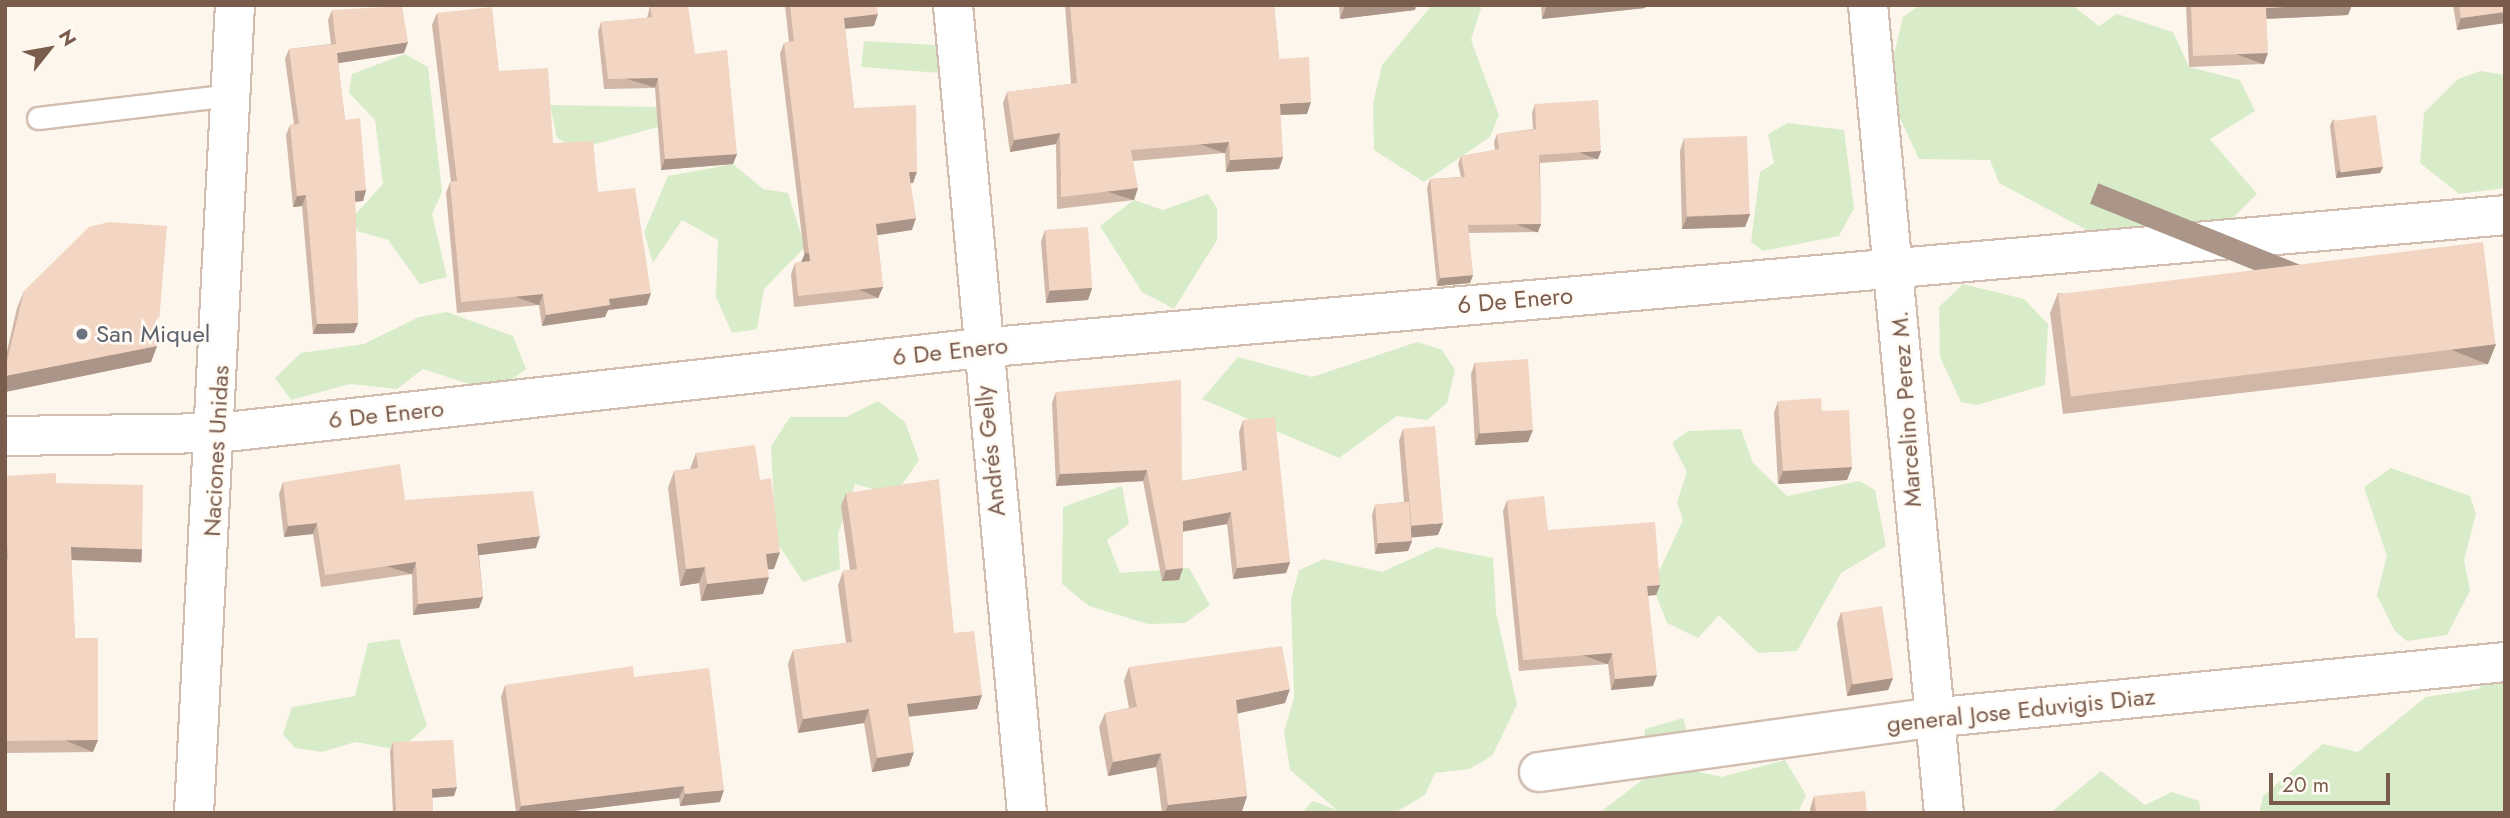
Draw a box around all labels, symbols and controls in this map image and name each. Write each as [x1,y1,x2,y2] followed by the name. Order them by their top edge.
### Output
[14,14,84,84] north arrow
[52,25,83,51] text: N
[1456,281,1574,319] street label: 6 De Enero
[1885,310,1927,508] street label: Marcelino Perez M.
[96,320,210,348] place label: San Miquel
[74,326,90,342] marker: San Miquel
[891,331,1009,371] street label: 6 De Enero
[197,365,235,537] street label: Naciones Unidas
[969,384,1011,518] street label: Andrés Gelly
[327,394,445,434] street label: 6 De Enero
[1885,682,2157,738] street label: general Jose Eduvigis Diaz
[2272,758,2393,802] scale bar
[2282,770,2329,800] text: 20 m

